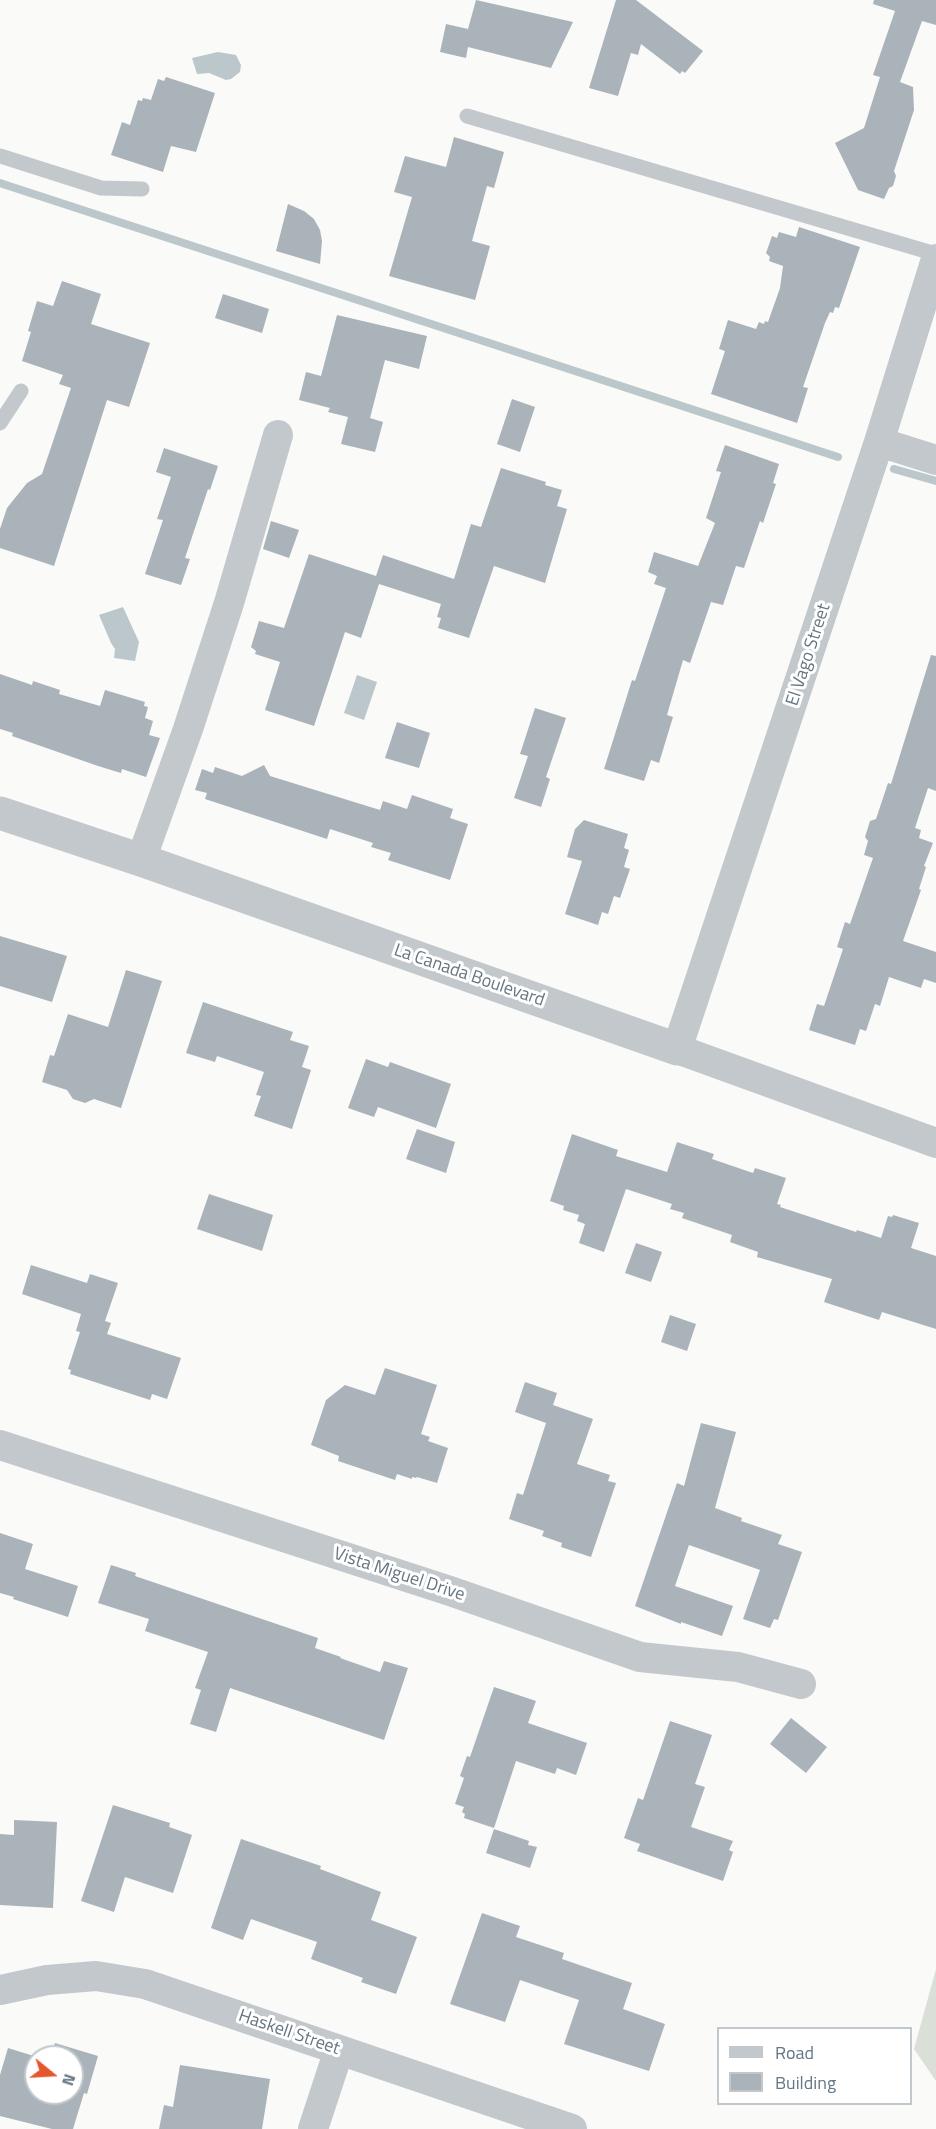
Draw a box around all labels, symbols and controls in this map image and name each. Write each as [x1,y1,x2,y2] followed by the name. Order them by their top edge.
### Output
[782,601,836,709] street label: El Vago Street
[391,940,547,1012] street label: La Canada Boulevard
[331,1544,467,1606] street label: Vista Miguel Drive
[236,2006,342,2060] street label: Haskell Street
[717,2027,912,2105] legend
[775,2039,814,2066] text: Road
[24,2045,84,2105] north arrow
[775,2069,836,2096] text: Building
[56,2071,82,2089] text: N

